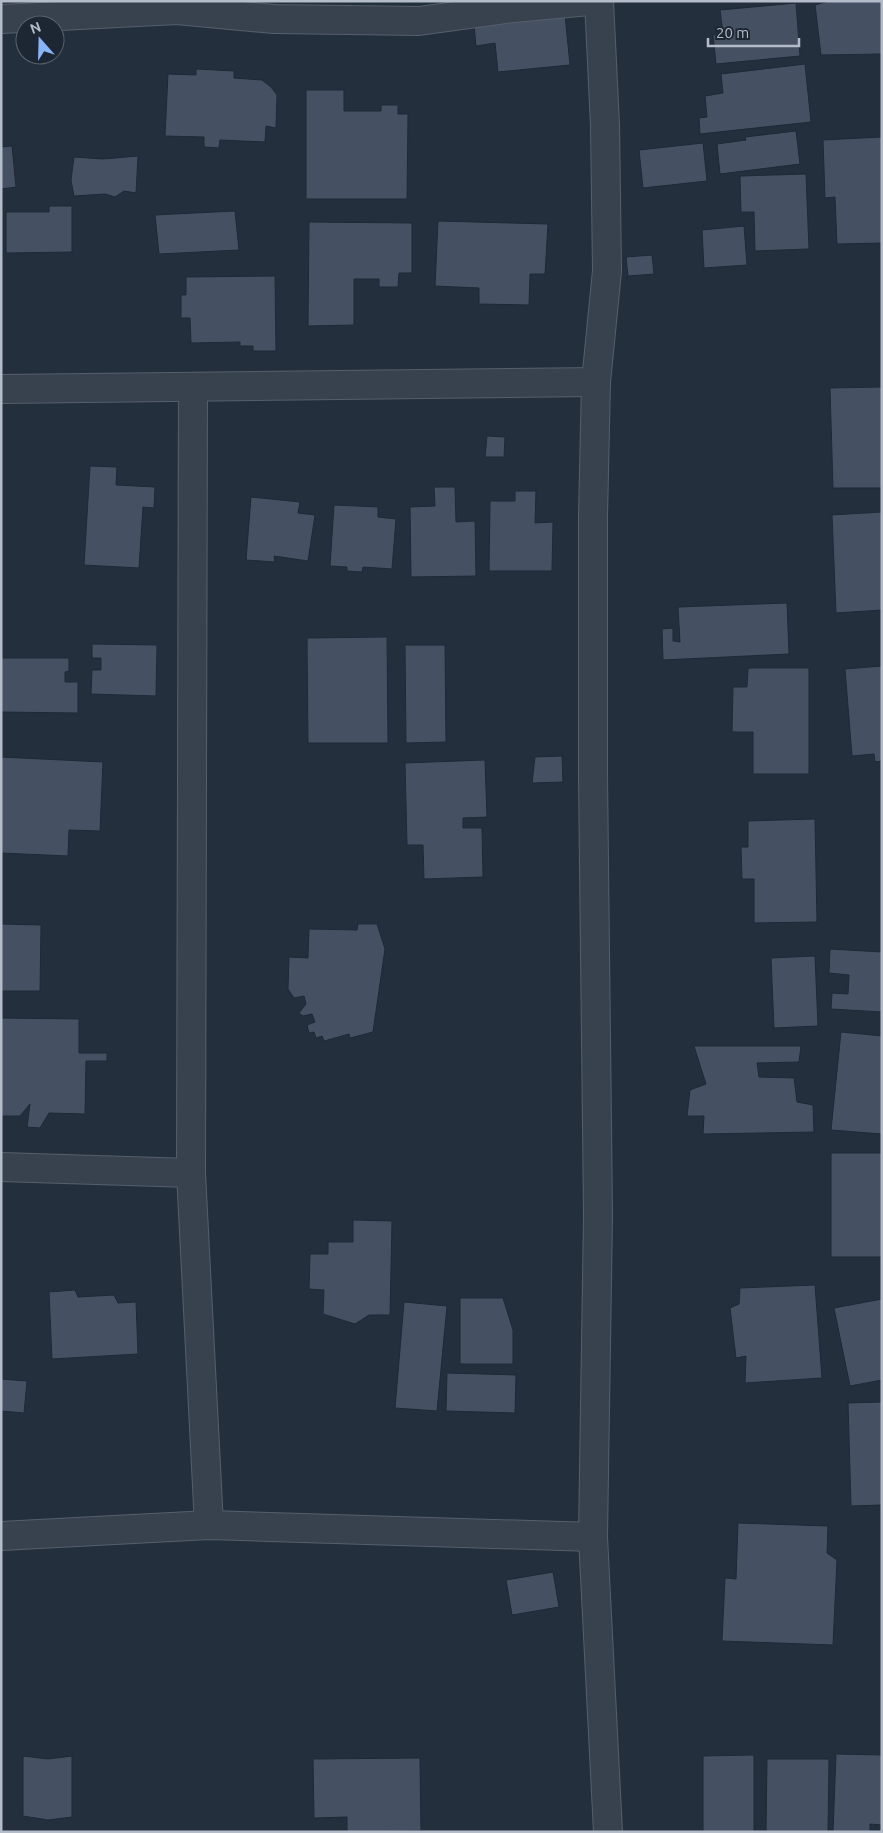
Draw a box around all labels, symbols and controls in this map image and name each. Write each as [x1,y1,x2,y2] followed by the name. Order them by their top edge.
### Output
[15,15,65,65] north arrow
[708,15,799,47] scale bar
[28,18,43,37] text: N
[716,24,749,41] text: 20 m

